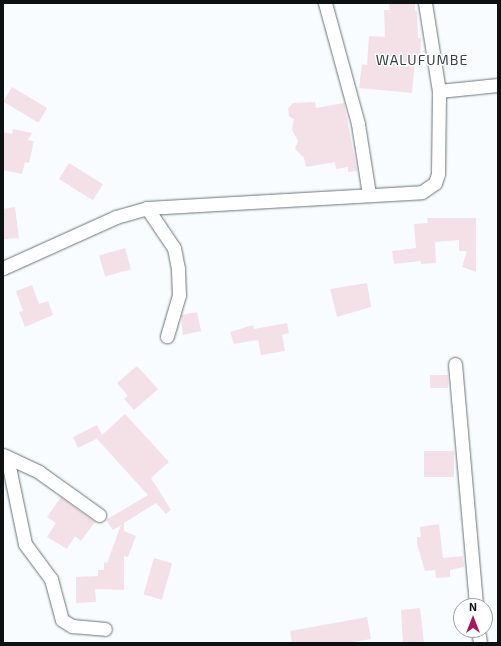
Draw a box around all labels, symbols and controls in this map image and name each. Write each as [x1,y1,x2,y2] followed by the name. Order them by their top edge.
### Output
[376,52,468,68] district label: WALUFUMBE
[453,598,493,638] north arrow
[469,600,477,613] text: N

